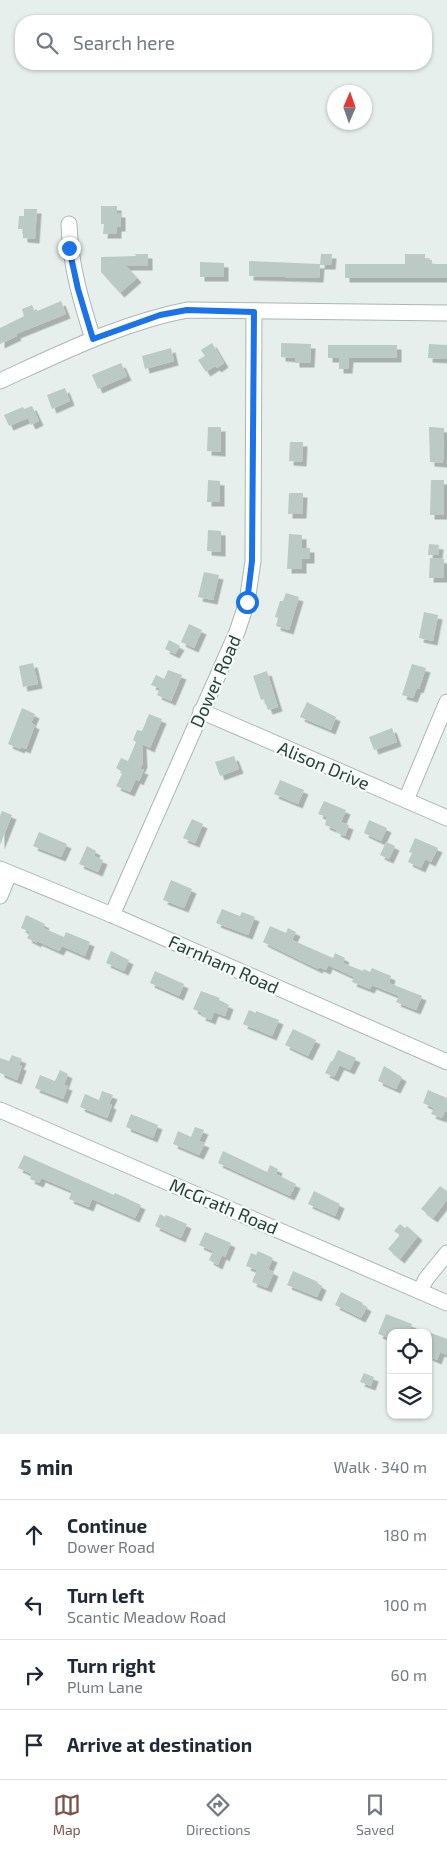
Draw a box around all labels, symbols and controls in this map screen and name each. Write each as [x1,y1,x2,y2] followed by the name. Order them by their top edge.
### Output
[15,15,432,70] search box
[33,29,61,57] icon: search
[73,31,175,54] text: Search here
[327,85,372,130] north arrow
[58,237,81,260] route end
[236,591,259,614] route start
[185,631,245,731] street label: Dower Road
[275,736,373,794] street label: Alison Drive
[165,930,283,998] street label: Farnham Road
[166,1173,282,1239] street label: McGrath Road
[387,1329,432,1419] map controls
[387,1329,432,1374] button: locate
[387,1374,432,1419] button: layers
[20,1454,73,1479] text: 5 min
[334,1457,427,1476] text: Walk · 340 m
[67,1514,147,1537] text: Continue
[20,1521,48,1549] icon: ahead
[384,1525,427,1544] text: 180 m
[67,1537,155,1556] text: Dower Road
[67,1584,144,1607] text: Turn left
[20,1591,48,1619] icon: left
[384,1595,427,1614] text: 100 m
[67,1607,226,1626] text: Scantic Meadow Road
[67,1654,155,1677] text: Turn right
[20,1661,48,1689] icon: right
[391,1665,427,1684] text: 60 m
[67,1677,143,1696] text: Plum Lane
[20,1731,48,1759] icon: arrive
[67,1733,252,1756] text: Arrive at destination
[53,1791,81,1838] tab: Map
[186,1791,251,1838] tab: Directions
[356,1791,394,1838] tab: Saved

